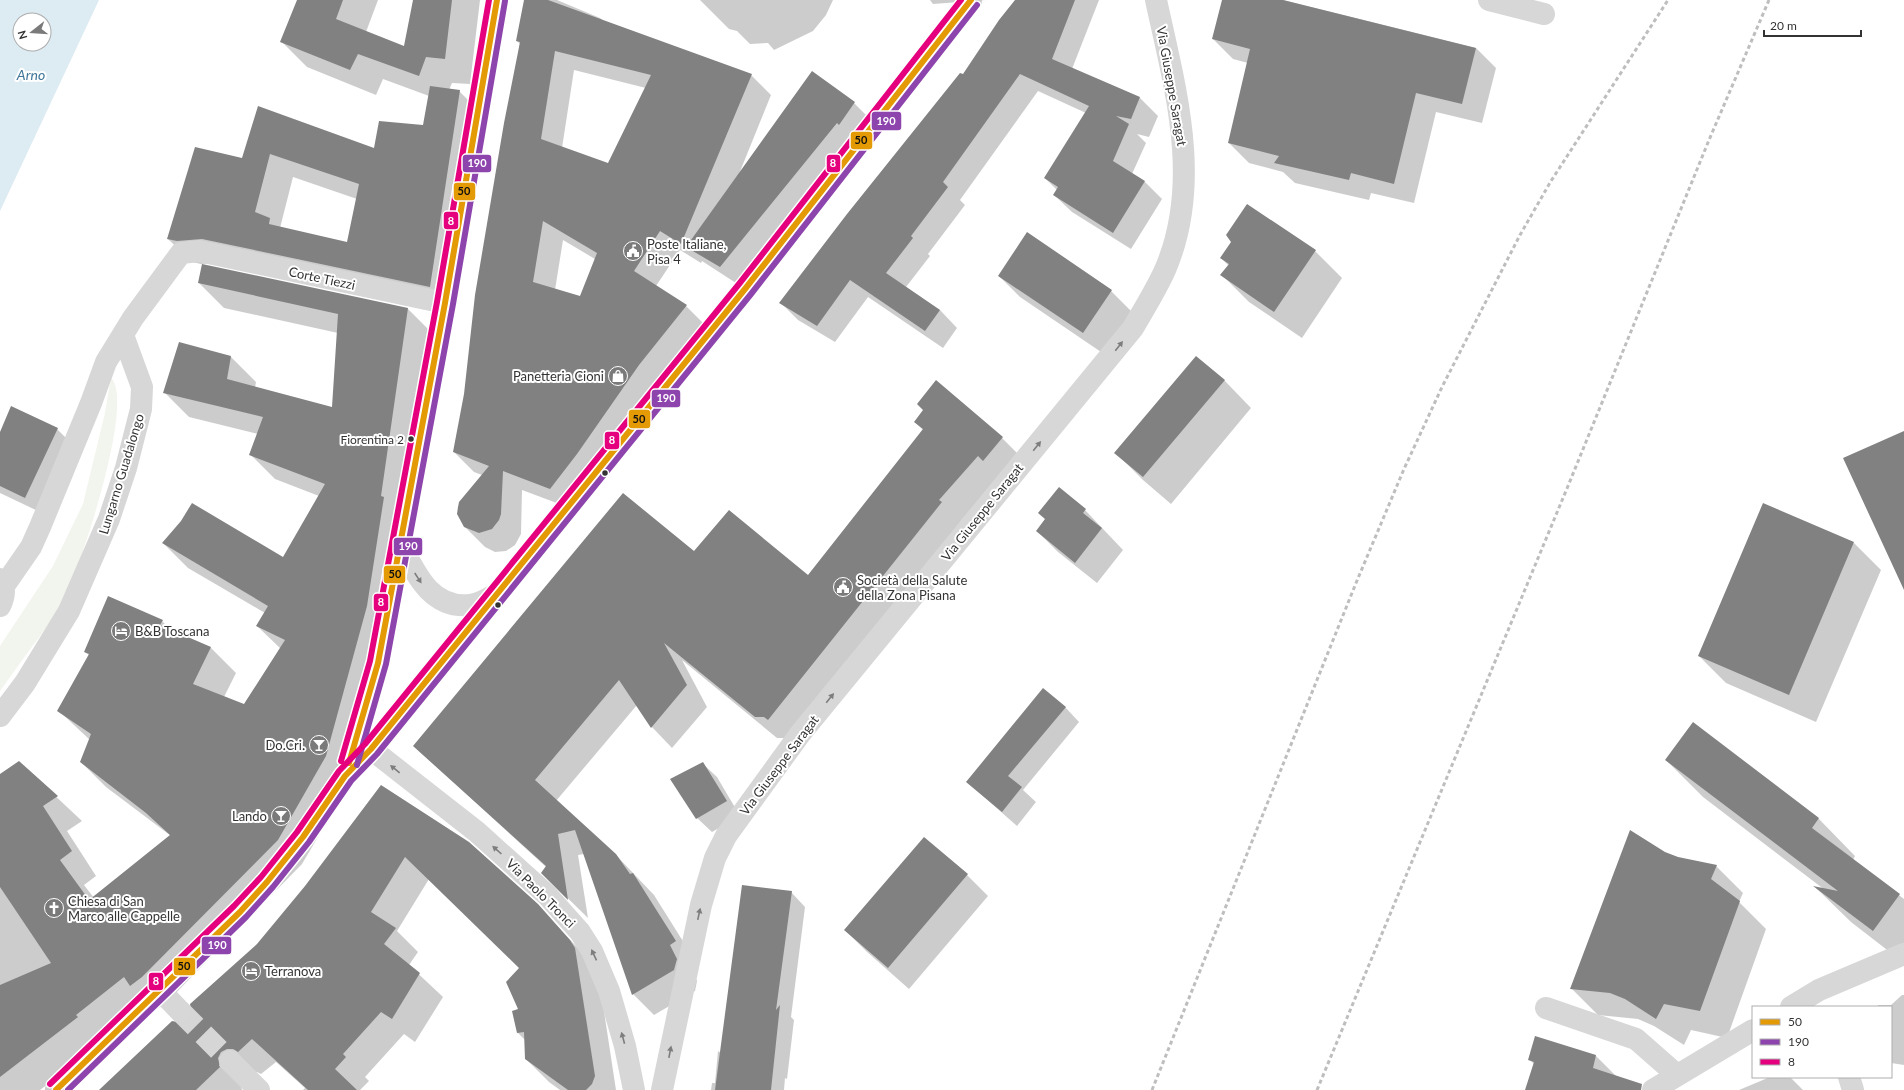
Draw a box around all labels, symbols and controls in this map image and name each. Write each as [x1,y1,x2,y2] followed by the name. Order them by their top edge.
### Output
[12,12,52,52] north arrow
[1764,12,1861,38] scale bar
[1770,18,1797,33] text: 20 m
[1154,25,1190,147] street label: Via Giuseppe Saragat
[15,29,29,41] text: N
[16,66,45,83] water label: Arno
[871,111,902,131] line badge: 190
[876,114,896,127] text: 190
[850,131,873,150] line badge: 50
[855,133,868,146] text: 50
[462,154,492,173] line badge: 190
[826,154,841,173] line badge: 8
[467,156,487,169] text: 190
[830,156,836,169] text: 8
[453,182,476,201] line badge: 50
[458,184,471,197] text: 50
[443,211,459,230] line badge: 8
[448,214,454,227] text: 8
[647,236,727,267] place label: Poste Italiane, Pisa 4
[622,240,644,262] public building icon: Poste Italiane, Pisa 4
[287,263,357,293] street label: Corte Tiezzi
[1115,340,1123,351] one-way arrow
[607,365,629,387] shop icon: Panetteria Cioni
[513,368,604,384] place label: Panetteria Cioni
[651,389,681,408] line badge: 190
[656,391,676,404] text: 190
[628,409,651,429] line badge: 50
[95,412,147,536] street label: Lungarno Guadalongo
[633,412,646,425] text: 50
[604,431,620,450] line badge: 8
[340,432,404,447] place label: Fiorentina 2
[609,433,615,446] text: 8
[406,434,416,444] marker: Fiorentina 2
[1032,441,1041,452] one-way arrow
[938,460,1027,564] street label: Via Giuseppe Saragat
[600,468,610,478] unlabelled marker
[393,537,423,556] line badge: 190
[398,539,418,552] text: 190
[383,565,406,584] line badge: 50
[389,567,402,580] text: 50
[415,572,422,584] one-way arrow
[857,572,967,603] place label: Società della Salute della Zona Pisana
[832,576,854,598] public building icon: Società della Salute della Zona Pisana
[373,593,389,612] line badge: 8
[378,595,384,608] text: 8
[493,600,503,610] unlabelled marker
[110,620,132,642] hotel icon: B&B Toscana
[135,623,209,639] place label: B&B Toscana
[826,693,834,704] one-way arrow
[736,712,822,818] street label: Via Giuseppe Saragat
[308,734,330,756] bar icon: Do.Cri.
[265,737,305,753] place label: Do.Cri.
[390,765,401,774] one-way arrow
[270,805,292,827] bar icon: Lando
[232,808,267,824] place label: Lando
[492,845,502,855] one-way arrow
[503,855,579,931] street label: Via Paolo Tronci
[68,893,180,924] place label: Chiesa di San Marco alle Cappelle
[43,897,65,919] church icon: Chiesa di San Marco alle Cappelle
[696,908,702,921] one-way arrow
[201,936,232,955] line badge: 190
[207,938,227,951] text: 190
[591,949,597,961] one-way arrow
[173,957,196,976] line badge: 50
[178,959,191,972] text: 50
[240,960,262,982] hotel icon: Terranova
[265,963,321,979] place label: Terranova
[148,972,164,991] line badge: 8
[153,974,159,987] text: 8
[1752,1006,1892,1078] legend
[1788,1014,1802,1029] text: 50
[620,1032,626,1044] one-way arrow
[1788,1034,1809,1049] text: 190
[667,1046,673,1058] one-way arrow
[1788,1054,1795,1069] text: 8

